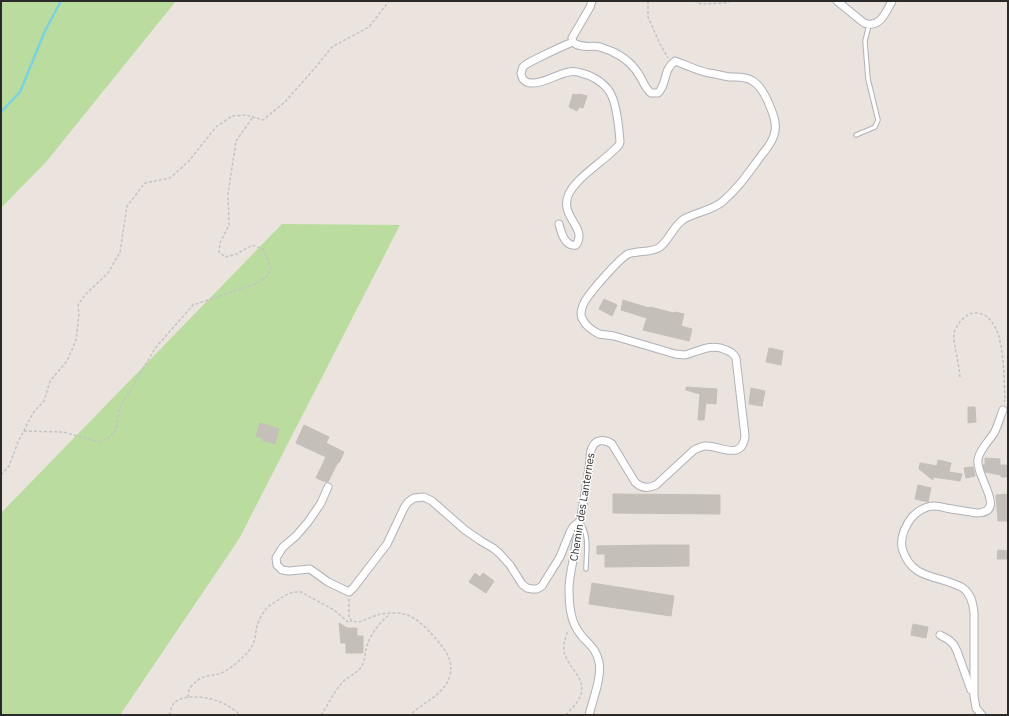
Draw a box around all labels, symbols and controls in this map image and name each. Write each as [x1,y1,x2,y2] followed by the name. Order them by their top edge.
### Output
[566,452,598,562] street label: Chemin des Lanternes

